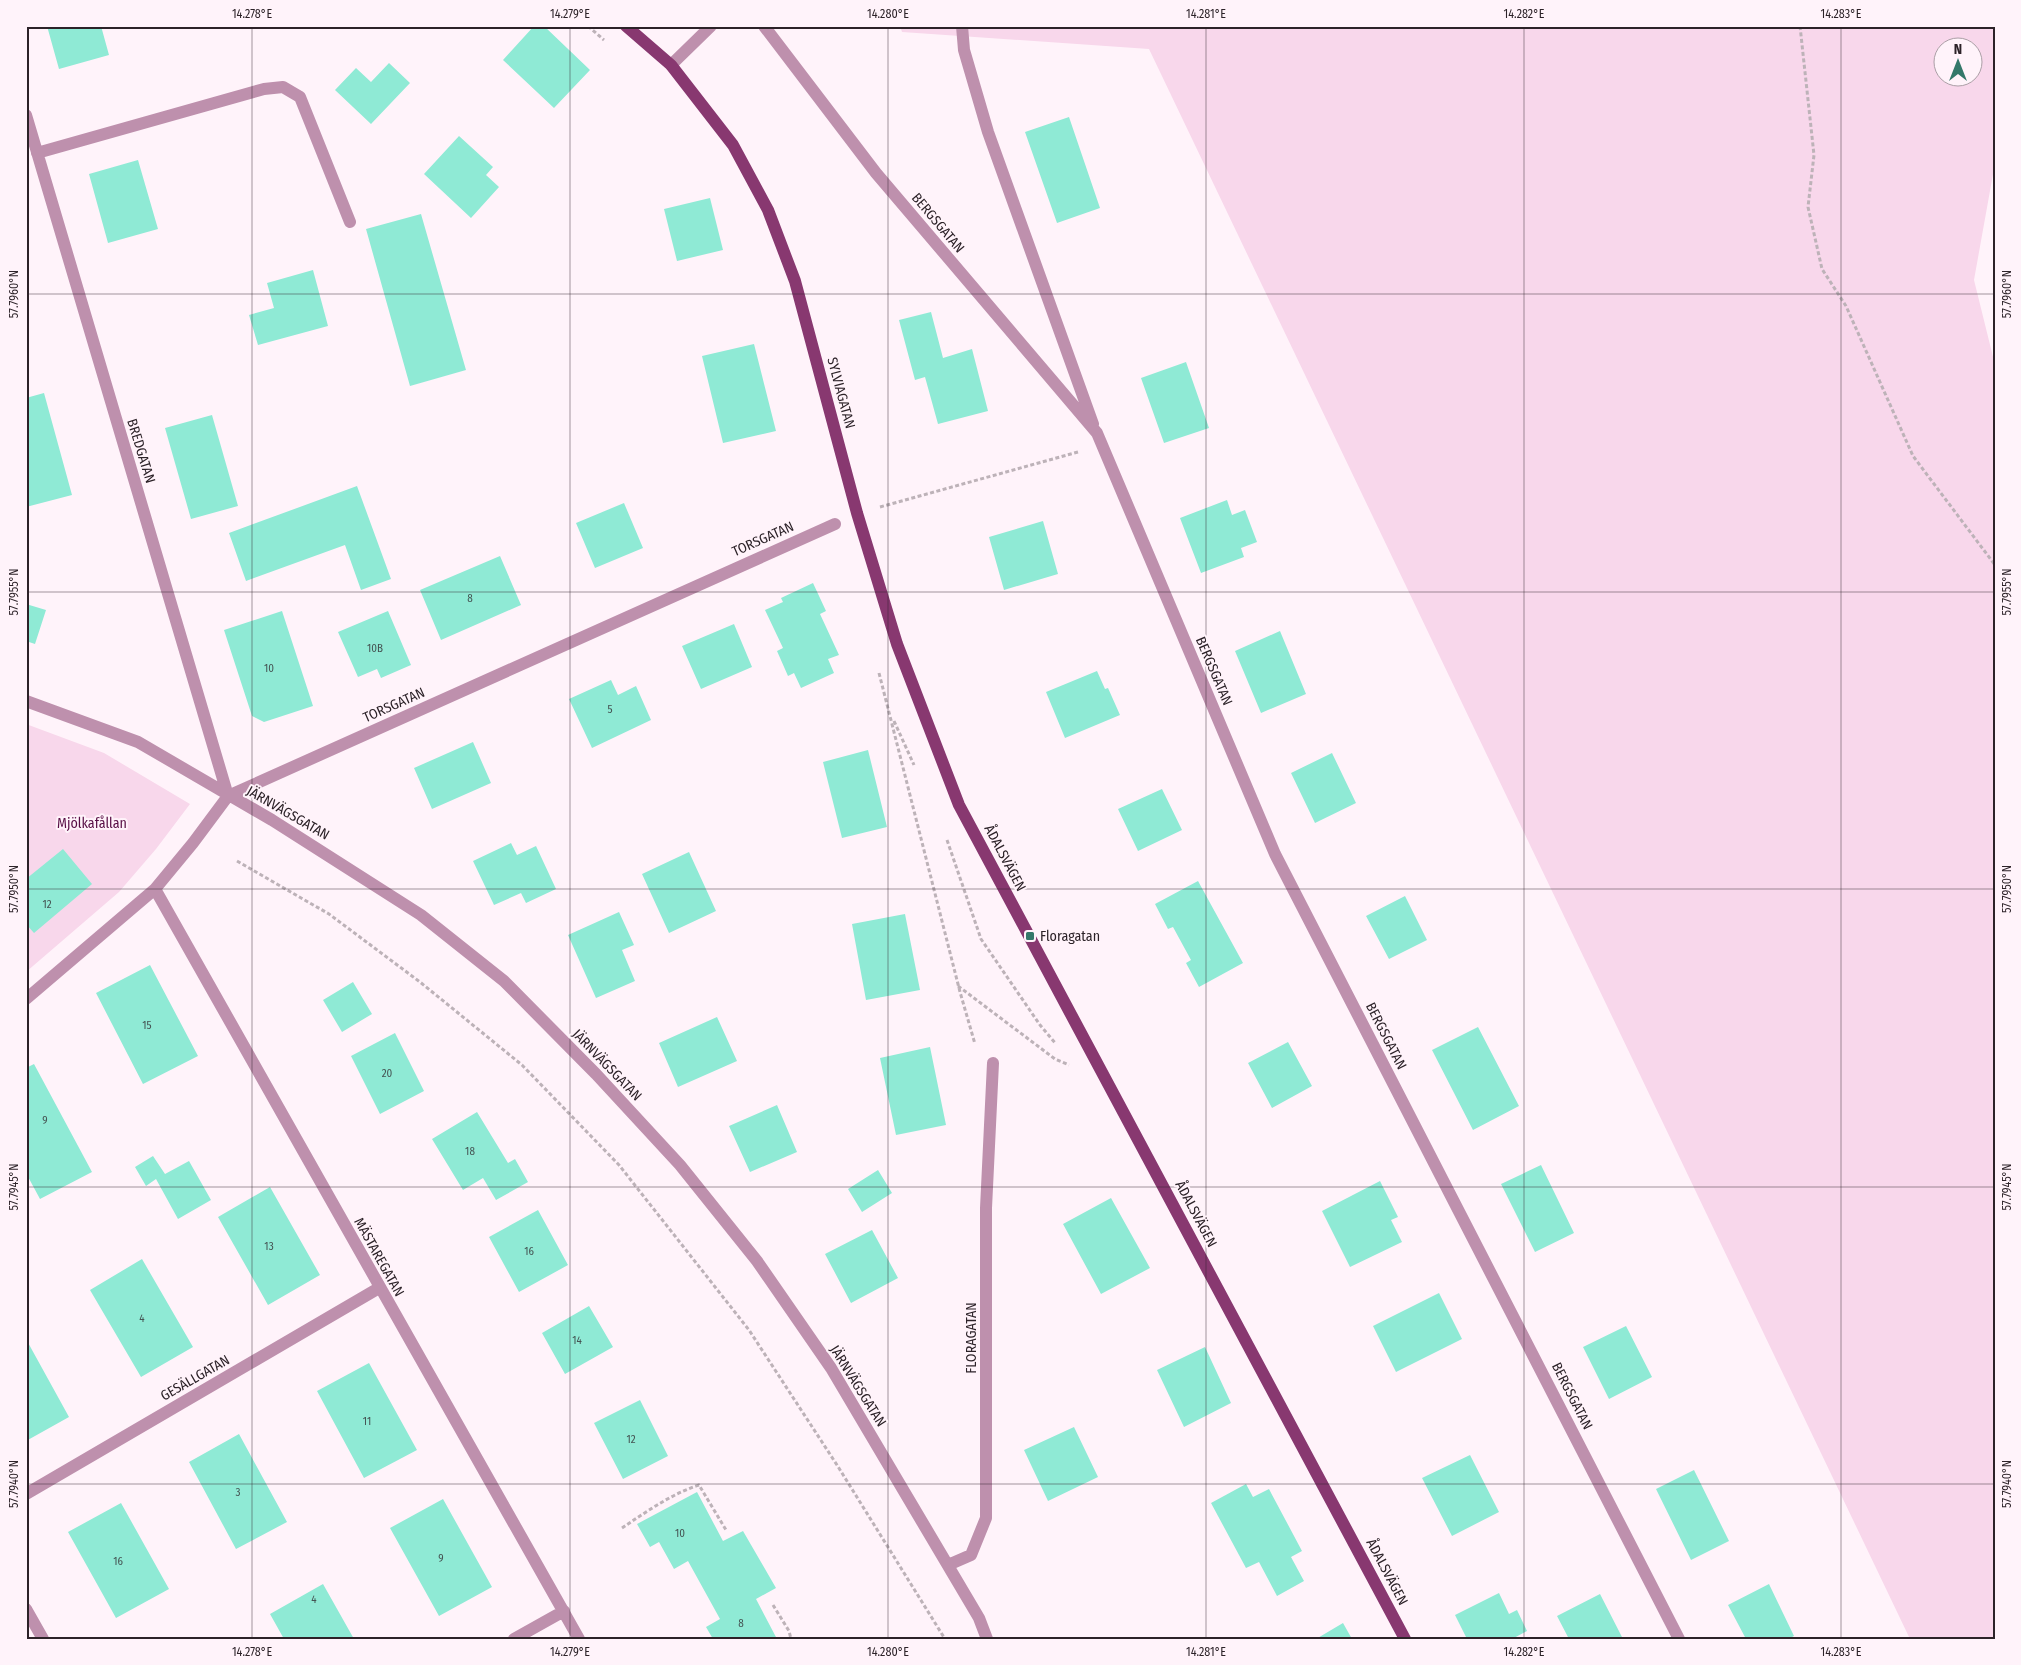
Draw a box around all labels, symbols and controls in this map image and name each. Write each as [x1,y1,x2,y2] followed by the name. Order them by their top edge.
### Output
[232,7,272,21] text: 14.278°E
[550,7,590,21] text: 14.279°E
[867,7,909,21] text: 14.280°E
[1186,7,1226,21] text: 14.281°E
[1504,7,1545,21] text: 14.282°E
[1821,7,1862,21] text: 14.283°E
[1934,38,1984,88] north arrow
[1954,41,1962,58] text: N
[908,190,968,256] street label: BERGSGATAN
[7,270,21,318] text: 57.7960°N
[2000,270,2014,318] text: 57.7960°N
[823,355,859,431] street label: SYLVIAGATAN
[123,417,159,485] street label: BREDGATAN
[730,518,796,560] street label: TORSGATAN
[7,569,21,615] text: 57.7955°N
[2000,569,2014,615] text: 57.7955°N
[467,592,473,605] house number: 8
[1192,634,1236,708] street label: BERGSGATAN
[367,642,383,655] house number: 10B
[264,662,274,675] house number: 10
[361,684,427,726] street label: TORSGATAN
[607,703,613,716] house number: 5
[244,782,332,844] street label: JÄRNVÄGSGATAN
[57,815,127,832] park label: Mjölkafållan
[980,821,1030,894] street label: ÅDALSVÄGEN
[7,865,21,913] text: 57.7950°N
[2000,865,2014,913] text: 57.7950°N
[42,898,52,911] house number: 12
[1040,928,1100,945] place label: Floragatan
[1024,930,1036,942] marker: Floragatan
[1362,1000,1410,1072] street label: BERGSGATAN
[142,1019,152,1032] house number: 15
[569,1026,645,1104] street label: JÄRNVÄGSGATAN
[382,1067,393,1080] house number: 20
[42,1114,48,1127] house number: 9
[465,1145,475,1158] house number: 18
[7,1163,21,1211] text: 57.7945°N
[2000,1163,2014,1211] text: 57.7945°N
[1171,1177,1221,1250] street label: ÅDALSVÄGEN
[350,1215,408,1299] street label: MÄSTAREGATAN
[264,1240,274,1253] house number: 13
[524,1245,534,1258] house number: 16
[963,1302,980,1374] street label: FLORAGATAN
[139,1312,145,1325] house number: 4
[572,1334,582,1347] house number: 14
[826,1342,890,1430] street label: JÄRNVÄGSGATAN
[157,1351,233,1405] street label: GESÄLLGATAN
[1548,1360,1596,1432] street label: BERGSGATAN
[363,1415,371,1428] house number: 11
[626,1433,636,1446] house number: 12
[7,1460,21,1508] text: 57.7940°N
[2000,1460,2014,1508] text: 57.7940°N
[236,1486,241,1499] house number: 3
[675,1527,685,1540] house number: 10
[1362,1535,1412,1608] street label: ÅDALSVÄGEN
[438,1552,444,1565] house number: 9
[113,1555,123,1568] house number: 16
[311,1593,317,1606] house number: 4
[738,1617,744,1630] house number: 8
[232,1645,272,1659] text: 14.278°E
[550,1645,590,1659] text: 14.279°E
[867,1645,909,1659] text: 14.280°E
[1186,1645,1226,1659] text: 14.281°E
[1504,1645,1545,1659] text: 14.282°E
[1821,1645,1862,1659] text: 14.283°E

